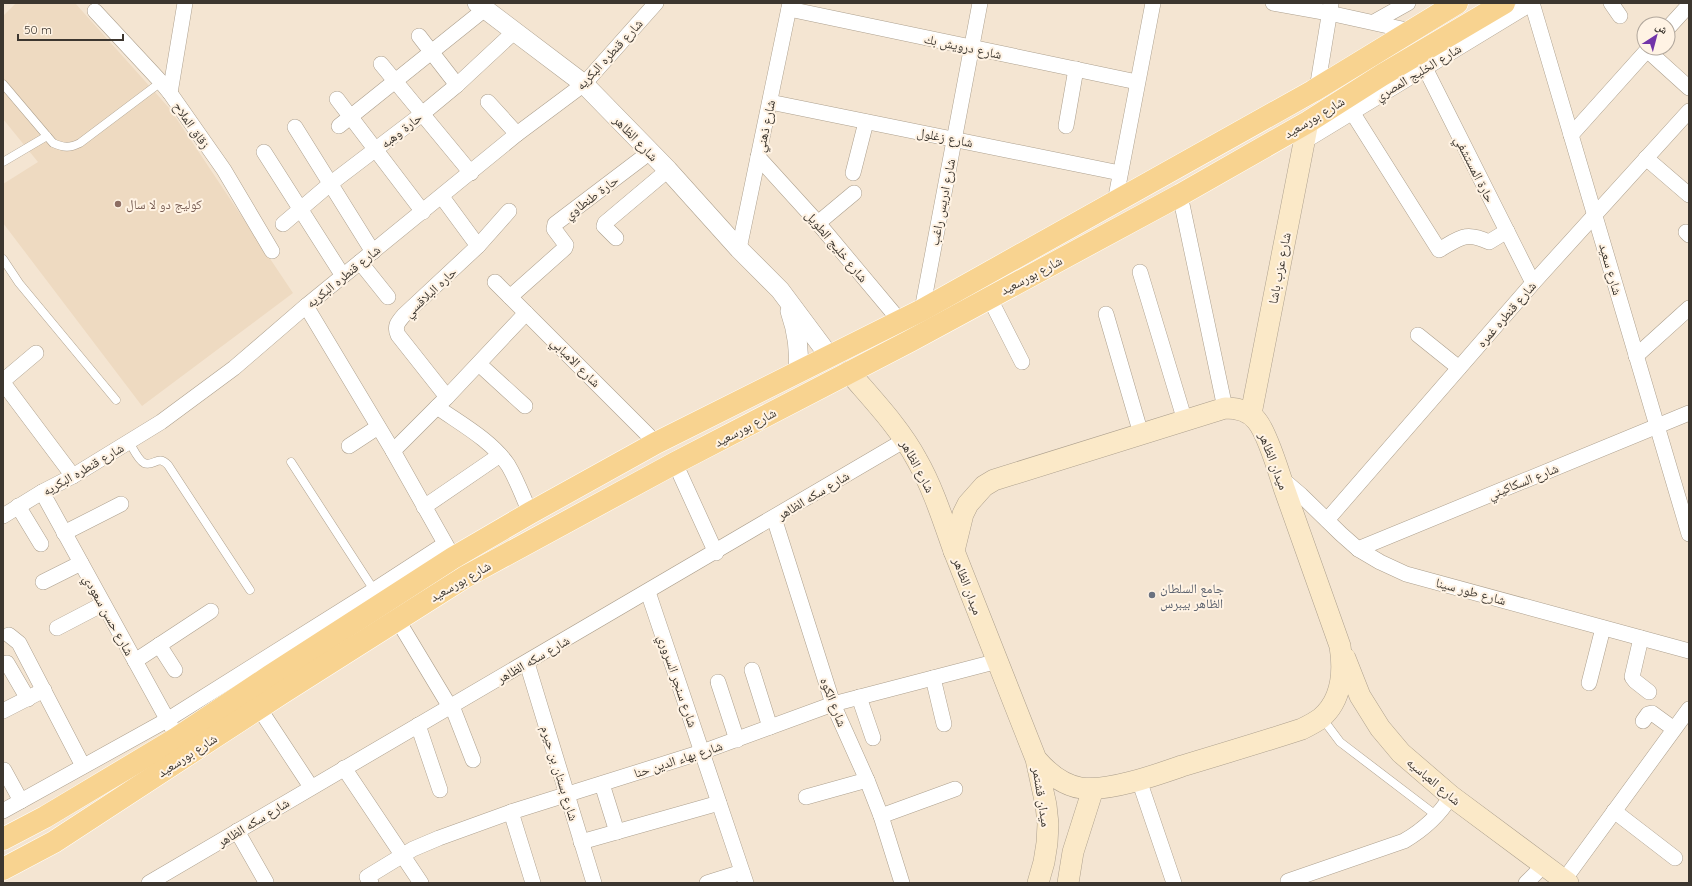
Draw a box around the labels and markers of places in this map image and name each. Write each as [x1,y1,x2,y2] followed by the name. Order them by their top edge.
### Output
[126,196,203,214] place label: كوليج دو لا سال
[113,199,123,209] marker: كوليج دو لا سال
[1160,580,1224,612] place label: جامع السلطان الظاهر بيبرس
[1147,590,1157,600] marker: جامع السلطان الظاهر بيبرس

